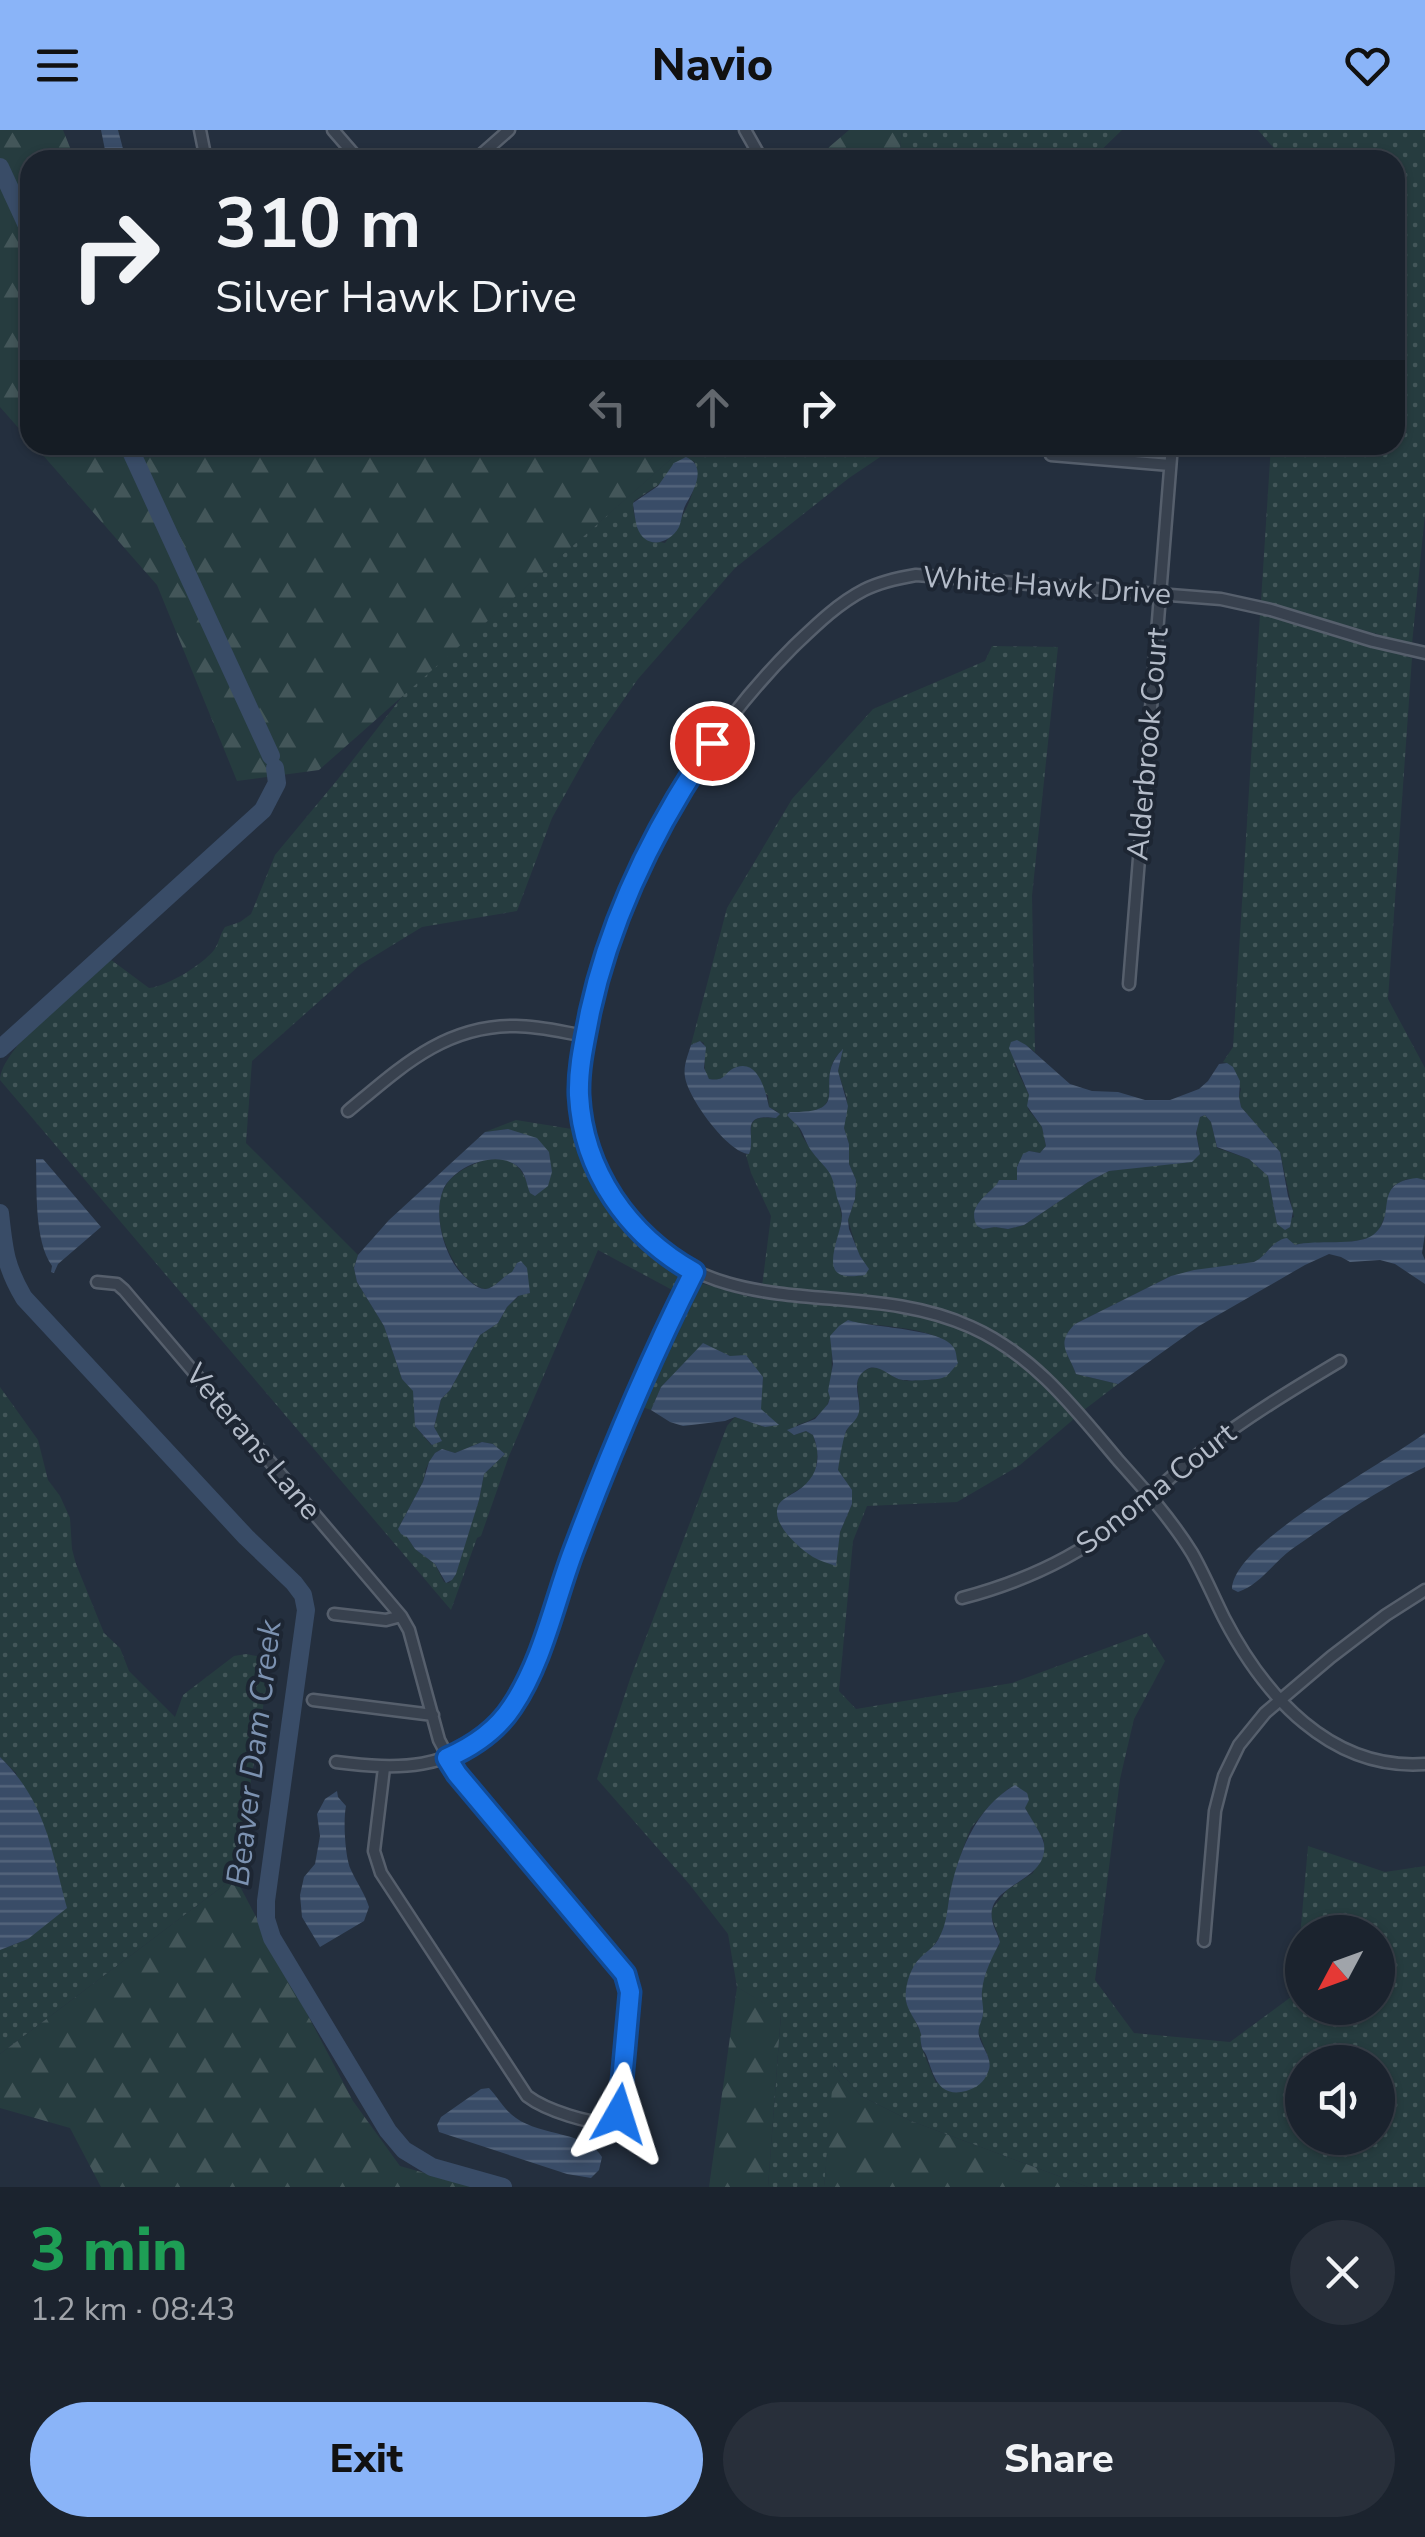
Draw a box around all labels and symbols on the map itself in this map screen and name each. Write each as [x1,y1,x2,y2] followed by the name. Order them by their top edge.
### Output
[922,557,1172,615] street label: White Hawk Drive
[1117,625,1179,862] street label: Alderbrook Court
[670,701,755,786] pin
[175,1355,330,1529] street label: Veterans Lane
[1067,1413,1245,1565] street label: Sonoma Court
[216,1617,292,1888] water label: Beaver Dam Creek
[1285,1915,1395,2025] north arrow
[567,2062,671,2166] position arrow

